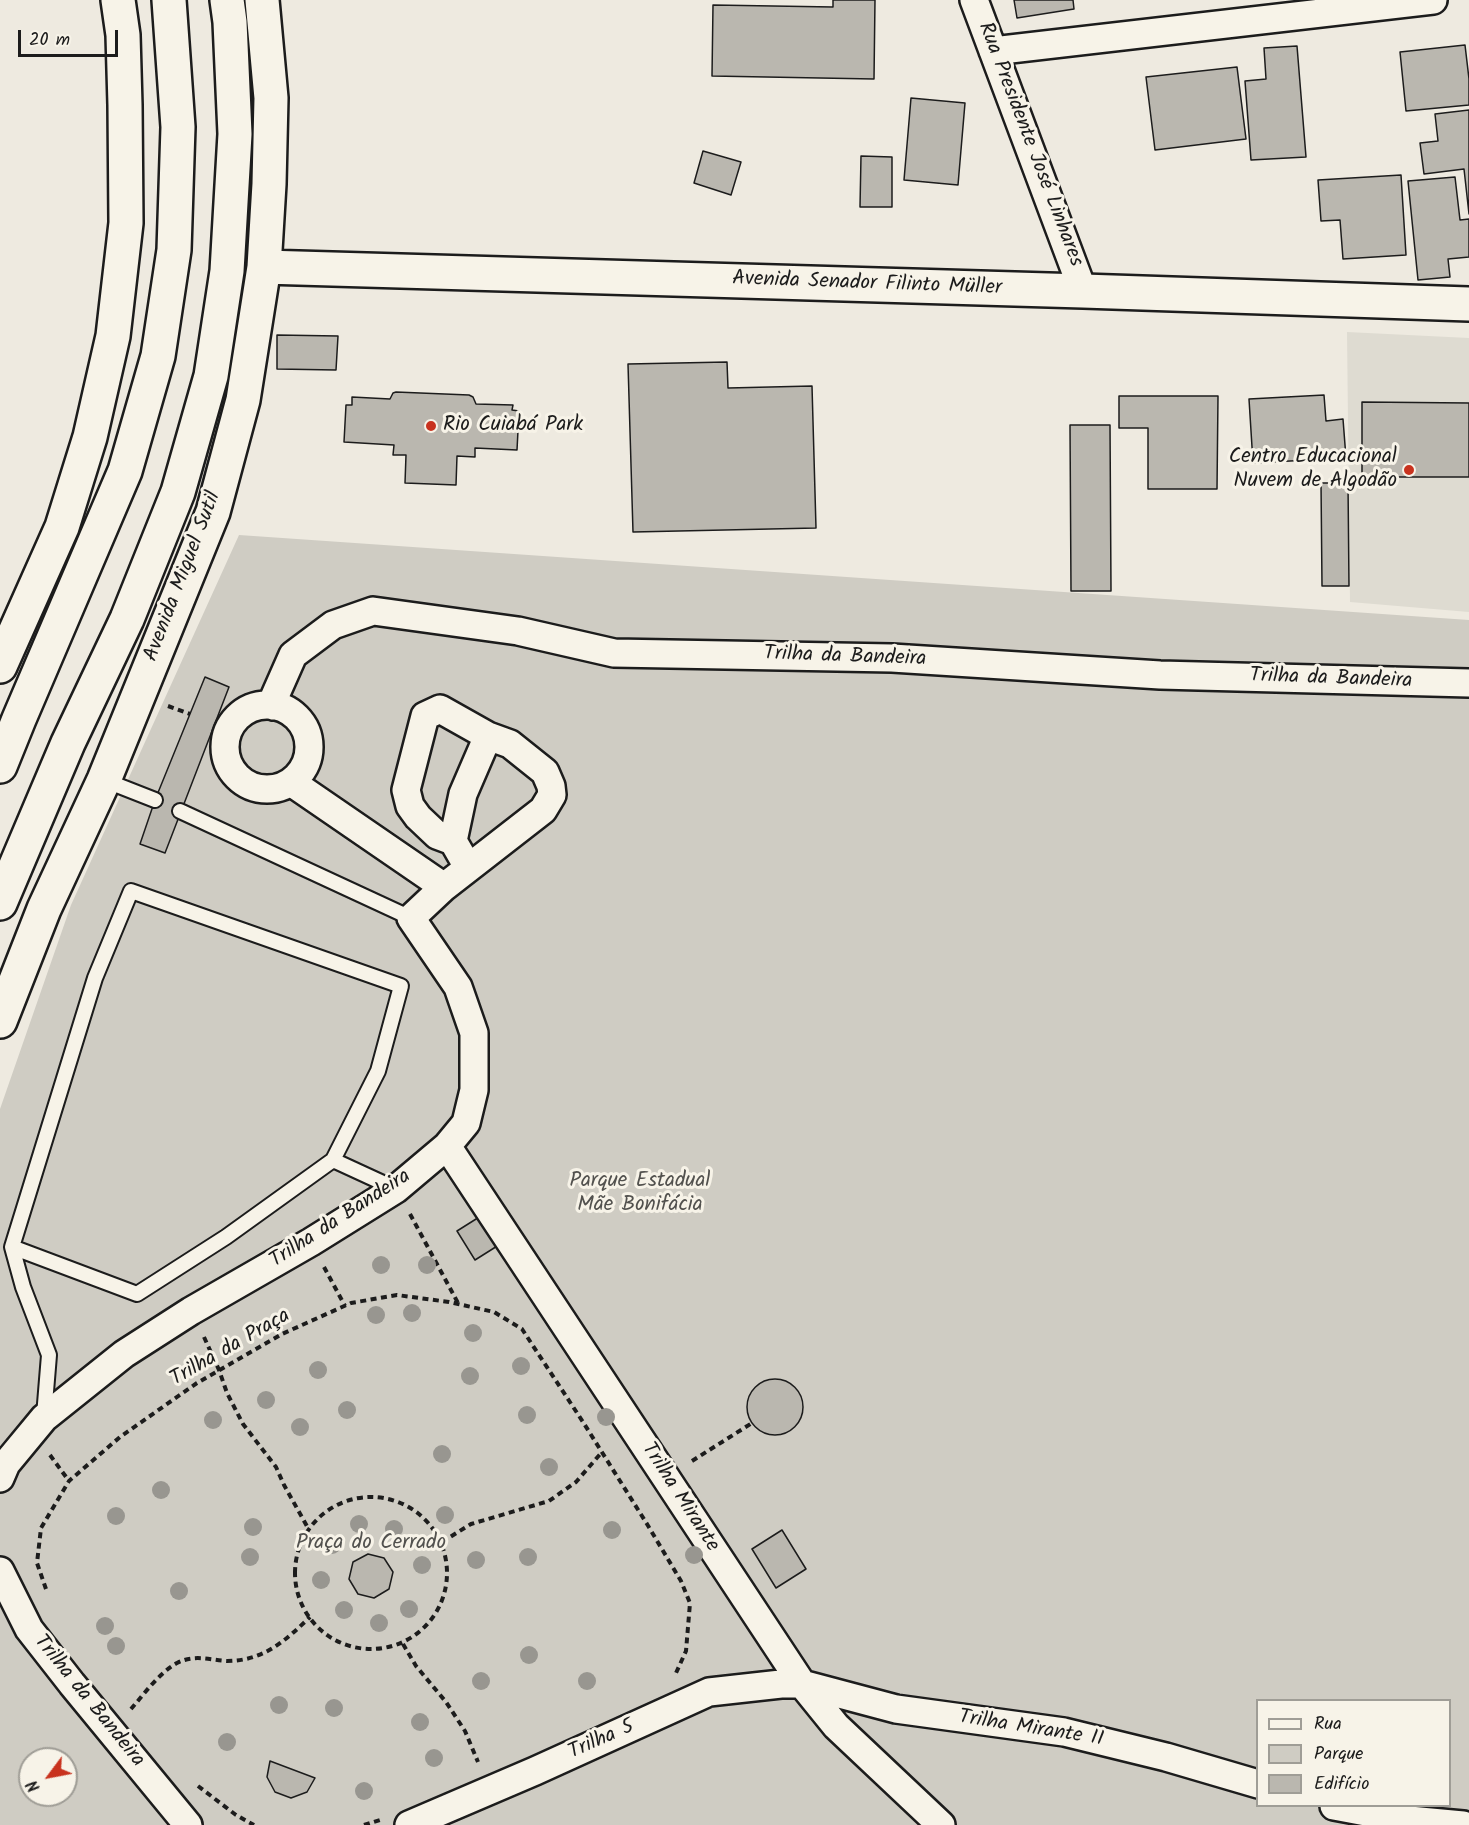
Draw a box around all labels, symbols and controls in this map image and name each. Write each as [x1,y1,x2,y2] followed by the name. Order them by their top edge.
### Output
[21,18,122,56] scale bar
[971,19,1087,271] street label: Rua Presidente José Linhares
[29,26,70,55] text: 20 m
[732,268,1002,302] street label: Avenida Senador Filinto Müller
[443,413,583,439] place label: Rio Cuiabá Park
[424,419,438,433] marker: Rio Cuiabá Park
[1229,445,1397,495] place label: Centro Educacional Nuvem de Algodão
[1402,463,1416,477] marker: Centro Educacional Nuvem de Algodão
[140,488,228,666] street label: Avenida Miguel Sutil
[763,643,927,673] street label: Trilha da Bandeira
[1249,665,1413,695] street label: Trilha da Bandeira
[266,1165,416,1275] street label: Trilha da Bandeira
[570,1169,710,1219] park label: Parque Estadual Mãe Bonifácia
[167,1305,295,1393] street label: Trilha da Praça
[634,1439,724,1557] street label: Trilha Mirante
[296,1531,446,1557] park label: Praça do Cerrado
[27,1631,149,1773] street label: Trilha da Bandeira
[1256,1699,1451,1807] legend
[957,1706,1105,1754] street label: Trilha Mirante II
[1314,1710,1342,1739] text: Rua
[565,1715,639,1767] street label: Trilha 5
[1314,1740,1363,1769] text: Parque
[18,1747,78,1807] north arrow
[1314,1770,1369,1799] text: Edifício
[21,1775,47,1797] text: N

